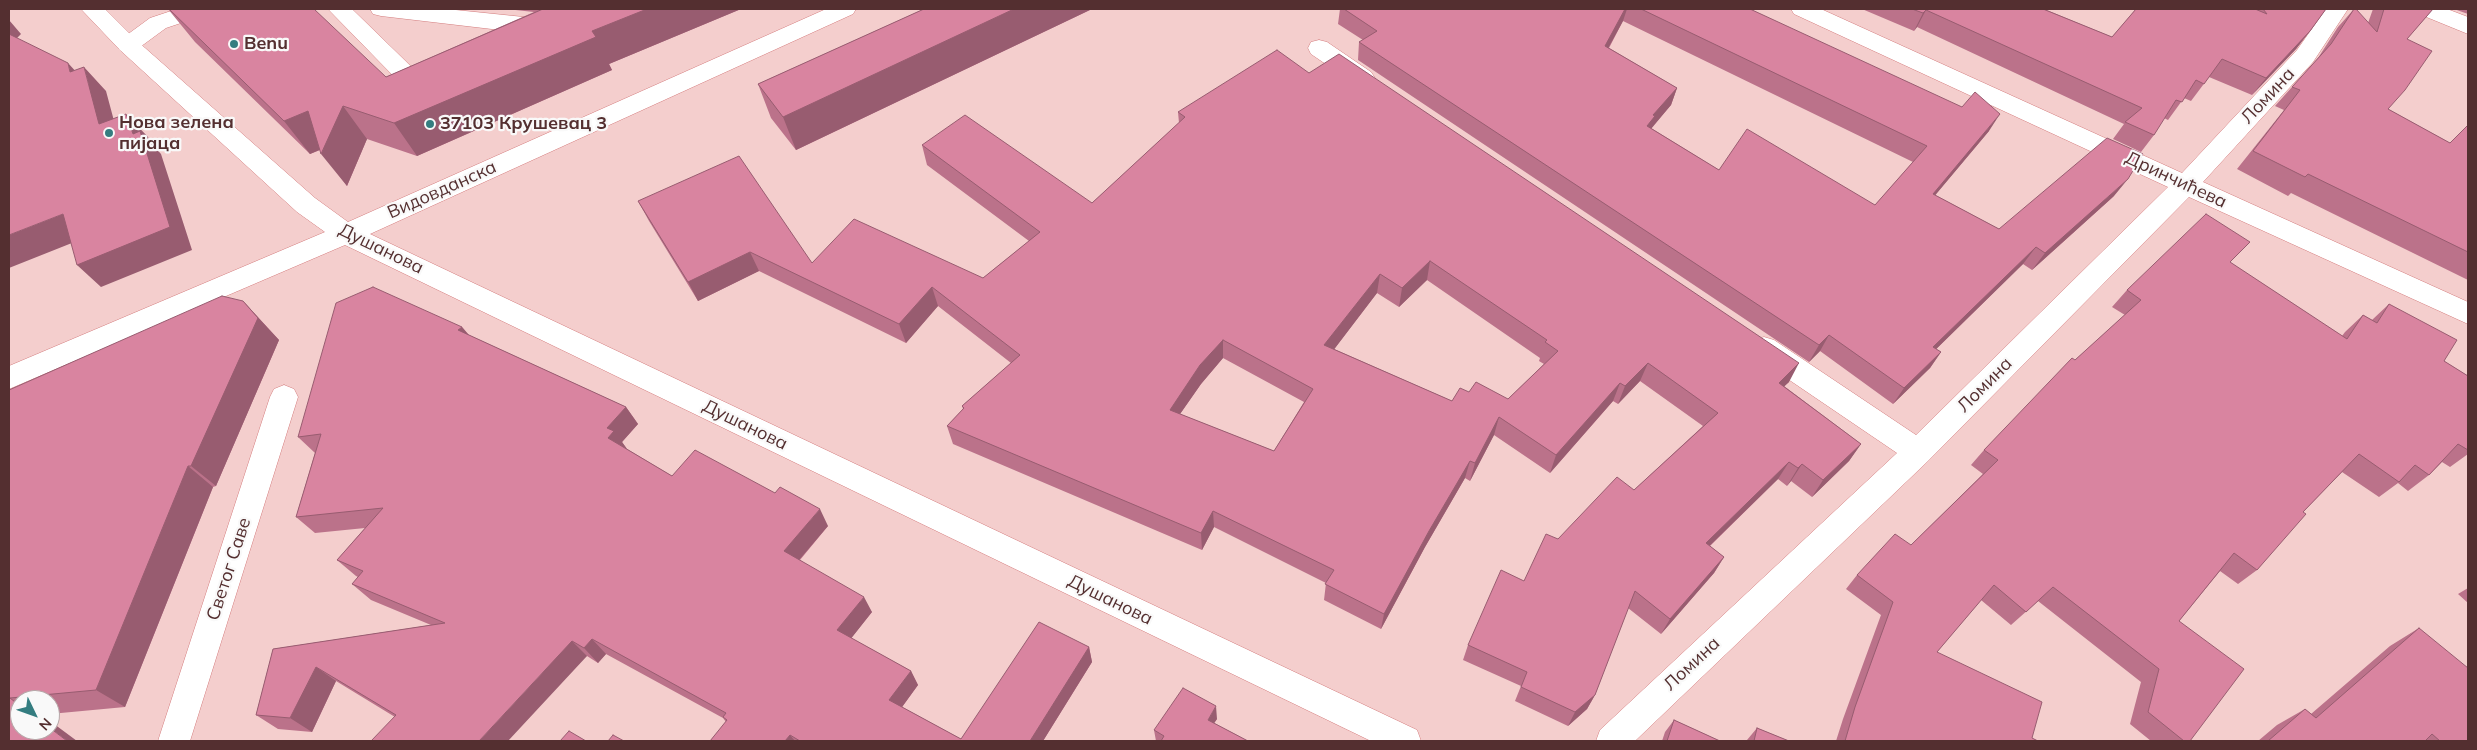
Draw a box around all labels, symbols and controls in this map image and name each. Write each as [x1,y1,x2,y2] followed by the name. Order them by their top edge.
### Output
[244,33,288,55] place label: Benu
[228,38,240,50] marker: Benu
[2237,63,2299,129] street label: Ломина
[119,112,234,154] place label: Нова зелена пијаца
[440,113,607,135] place label: 37103 Крушевац 3
[424,118,436,130] marker: 37103 Крушевац 3
[103,127,115,139] marker: Нова зелена пијаца
[2122,147,2230,213] street label: Дринчићева
[384,156,500,224] street label: Видовданска
[335,219,427,279] street label: Душанова
[1953,353,2017,417] street label: Ломина
[699,395,791,455] street label: Душанова
[202,515,256,623] street label: Светог Саве
[1064,570,1156,630] street label: Душанова
[1659,633,1725,695] street label: Ломина
[10,690,60,740] north arrow
[35,714,56,734] text: N

